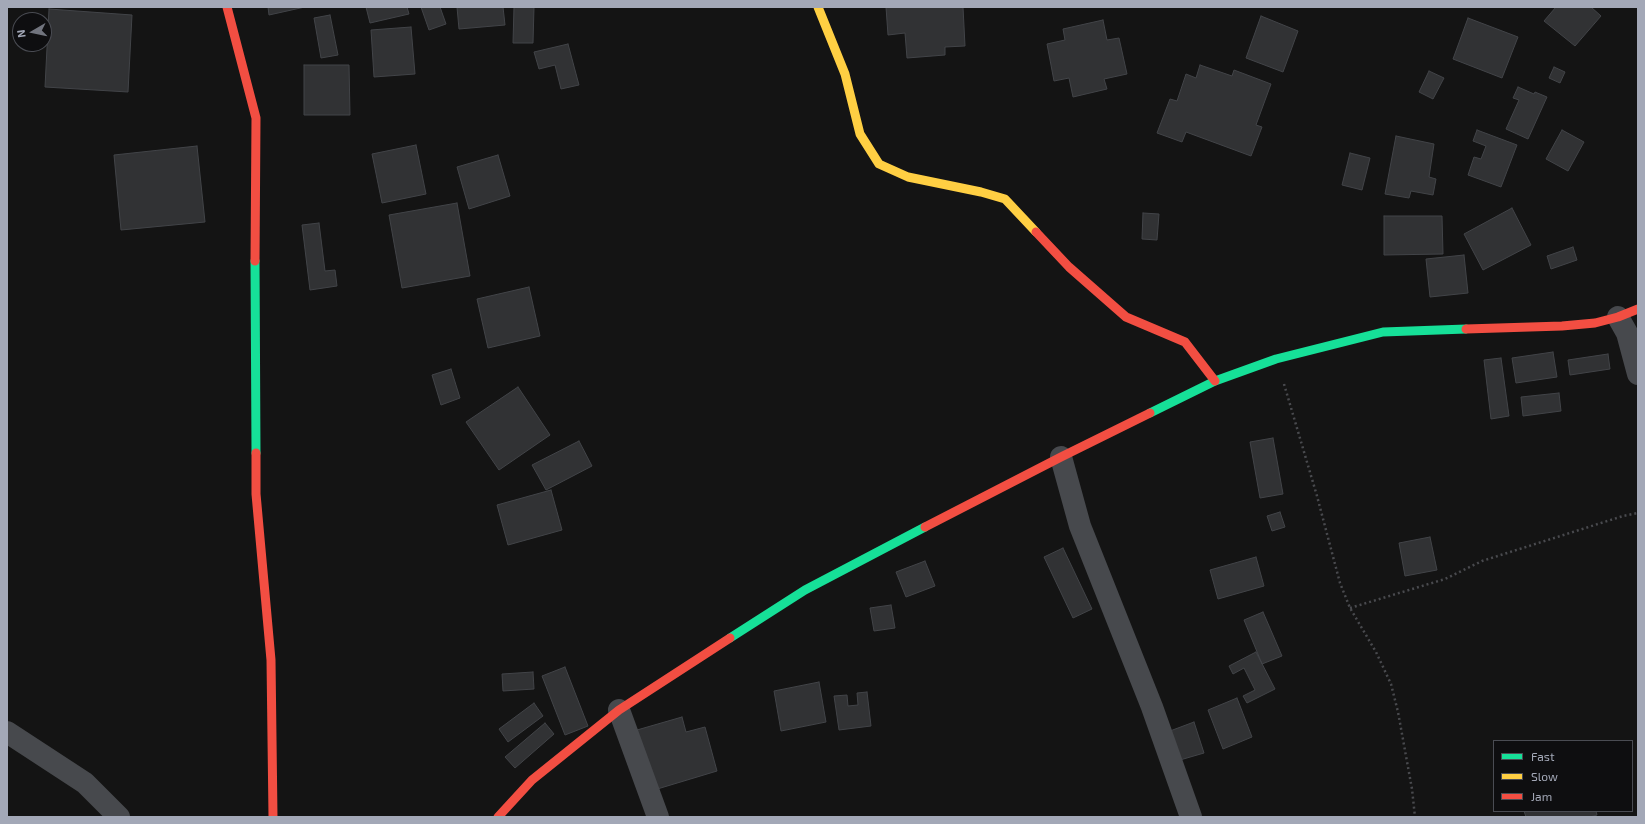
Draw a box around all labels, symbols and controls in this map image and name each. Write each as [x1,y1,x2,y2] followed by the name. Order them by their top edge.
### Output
[12,12,52,52] north arrow
[14,29,28,39] text: N
[1493,740,1633,812] legend
[1531,749,1554,763] text: Fast
[1531,769,1558,783] text: Slow
[1531,789,1552,803] text: Jam

